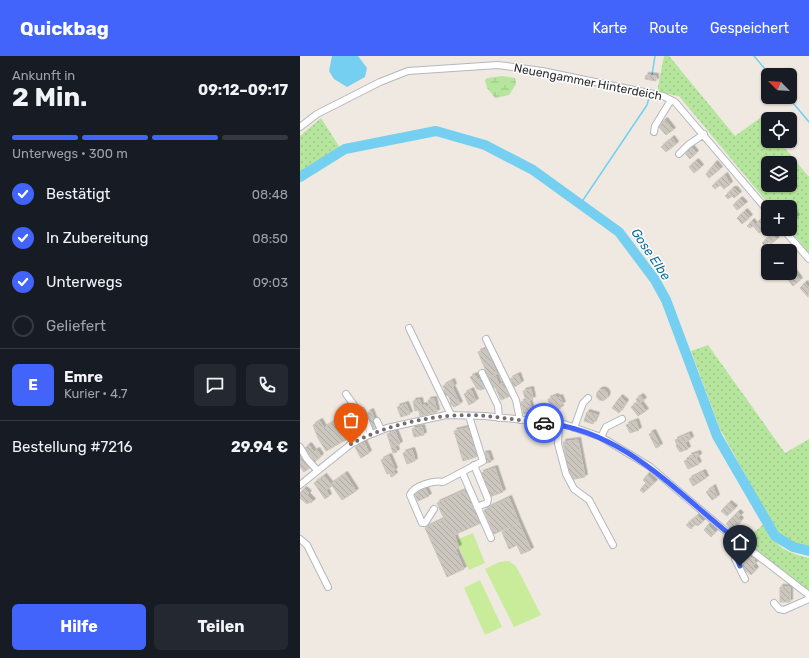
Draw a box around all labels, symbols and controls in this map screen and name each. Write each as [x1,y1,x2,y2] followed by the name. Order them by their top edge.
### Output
[20,17,109,40] text: Quickbag
[592,20,627,37] text: Karte
[649,20,688,37] text: Route
[710,20,789,37] text: Gespeichert
[513,61,663,103] street label: Neuengammer Hinterdeich
[12,68,75,83] text: Ankunft in
[761,68,797,104] north arrow
[761,68,797,280] map controls
[198,81,288,99] text: 09:12–09:17
[12,82,88,113] text: 2 Min.
[761,112,797,148] button: locate
[12,146,128,161] text: Unterwegs · 300 m
[761,156,797,192] button: layers
[12,183,34,205] icon: check
[46,185,110,203] text: Bestätigt
[252,187,288,202] text: 08:48
[761,200,797,236] button: +
[628,225,674,283] water label: Gose Elbe
[12,227,34,249] icon: check
[46,229,149,247] text: In Zubereitung
[252,231,288,246] text: 08:50
[761,244,797,280] button: −
[12,271,34,293] icon: check
[46,273,122,291] text: Unterwegs
[253,275,288,290] text: 09:03
[46,317,106,335] text: Geliefert
[194,364,236,406] button: chat
[246,364,288,406] button: phone
[64,368,103,386] text: Emre
[28,376,38,394] text: E
[64,386,127,401] text: Kurier · 4.7
[334,403,368,444] pin
[524,403,564,443] courier
[340,409,362,431] icon: bag
[533,412,555,434] icon: car
[12,438,133,456] text: Bestellung #7216
[231,438,288,456] text: 29.94 €
[723,525,757,566] pin
[729,531,751,553] icon: home
[12,604,146,650] button: Hilfe
[154,604,288,650] button: Teilen

